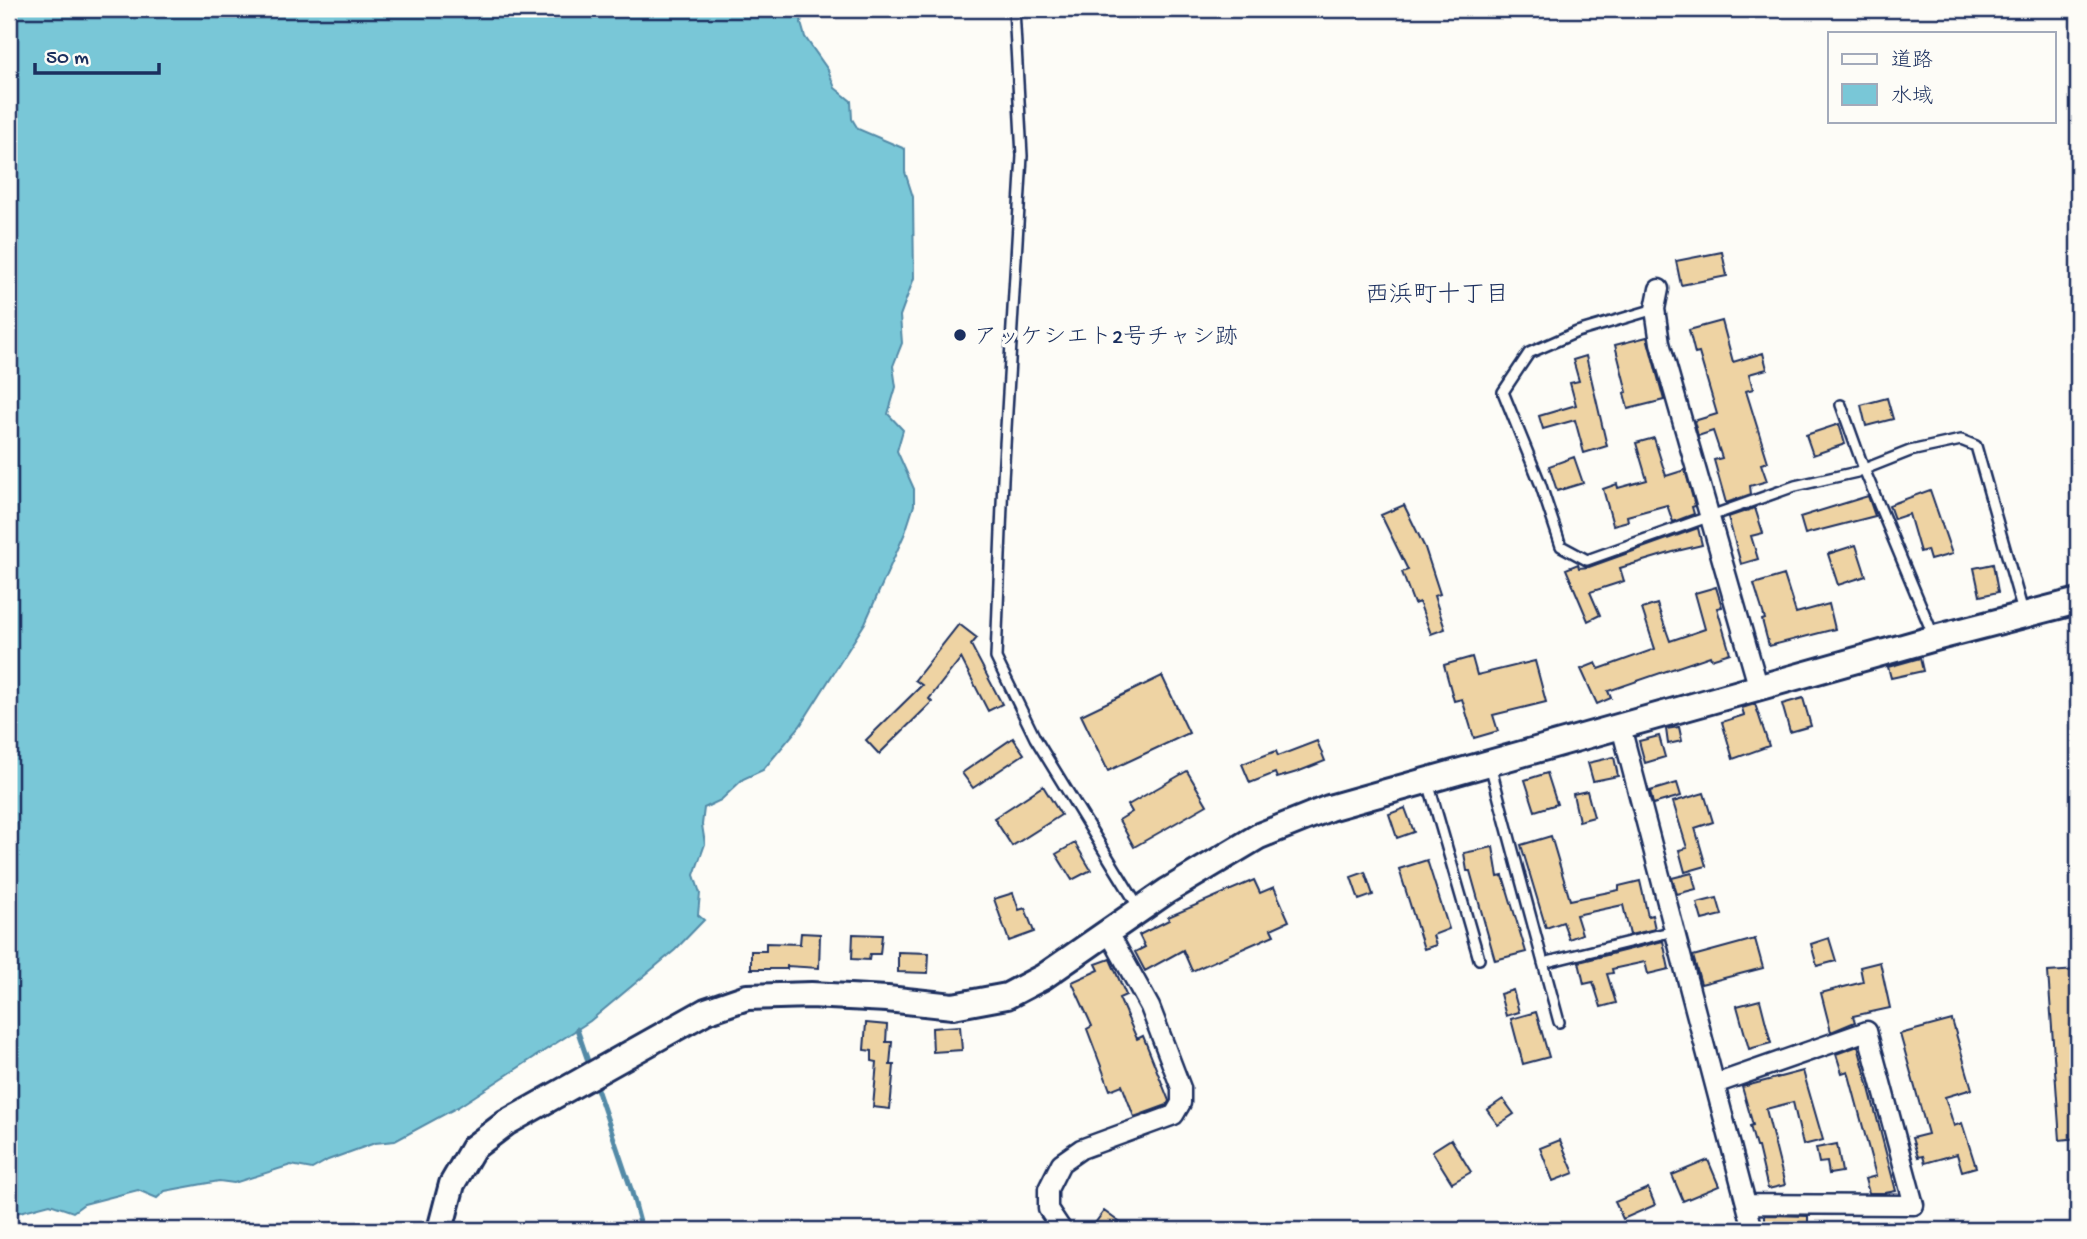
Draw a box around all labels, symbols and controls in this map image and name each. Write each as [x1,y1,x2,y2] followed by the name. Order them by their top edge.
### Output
[35,32,159,76] scale bar
[1828,32,2056,122] legend
[46,47,89,72] text: 50 m
[1891,49,1933,75] text: 道路
[1891,85,1933,111] text: 水域
[1365,282,1509,311] district label: 西浜町十丁目
[974,324,1238,352] place label: アッケシエト2号チャシ跡
[952,327,968,343] marker: アッケシエト2号チャシ跡

